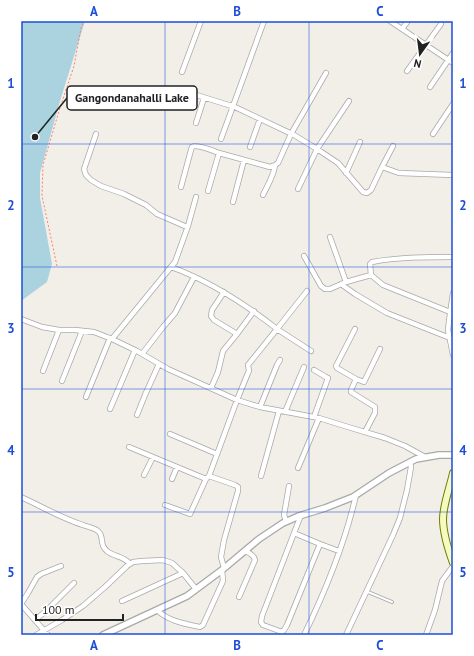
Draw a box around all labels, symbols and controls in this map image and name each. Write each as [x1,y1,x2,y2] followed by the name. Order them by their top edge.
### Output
[90,3,98,20] text: A
[233,3,241,20] text: B
[376,3,384,20] text: C
[400,34,440,74] north arrow
[412,56,423,71] text: N
[7,75,15,92] text: 1
[459,75,467,92] text: 1
[67,86,197,110] callout: Gangondanahalli Lake
[75,90,189,105] text: Gangondanahalli Lake
[7,197,15,214] text: 2
[459,197,467,214] text: 2
[7,320,15,337] text: 3
[459,320,467,337] text: 3
[7,442,15,459] text: 4
[459,442,467,459] text: 4
[7,564,15,581] text: 5
[459,564,467,581] text: 5
[36,596,123,622] scale bar
[42,602,75,617] text: 100 m
[90,637,98,654] text: A
[233,637,241,654] text: B
[376,637,384,654] text: C

